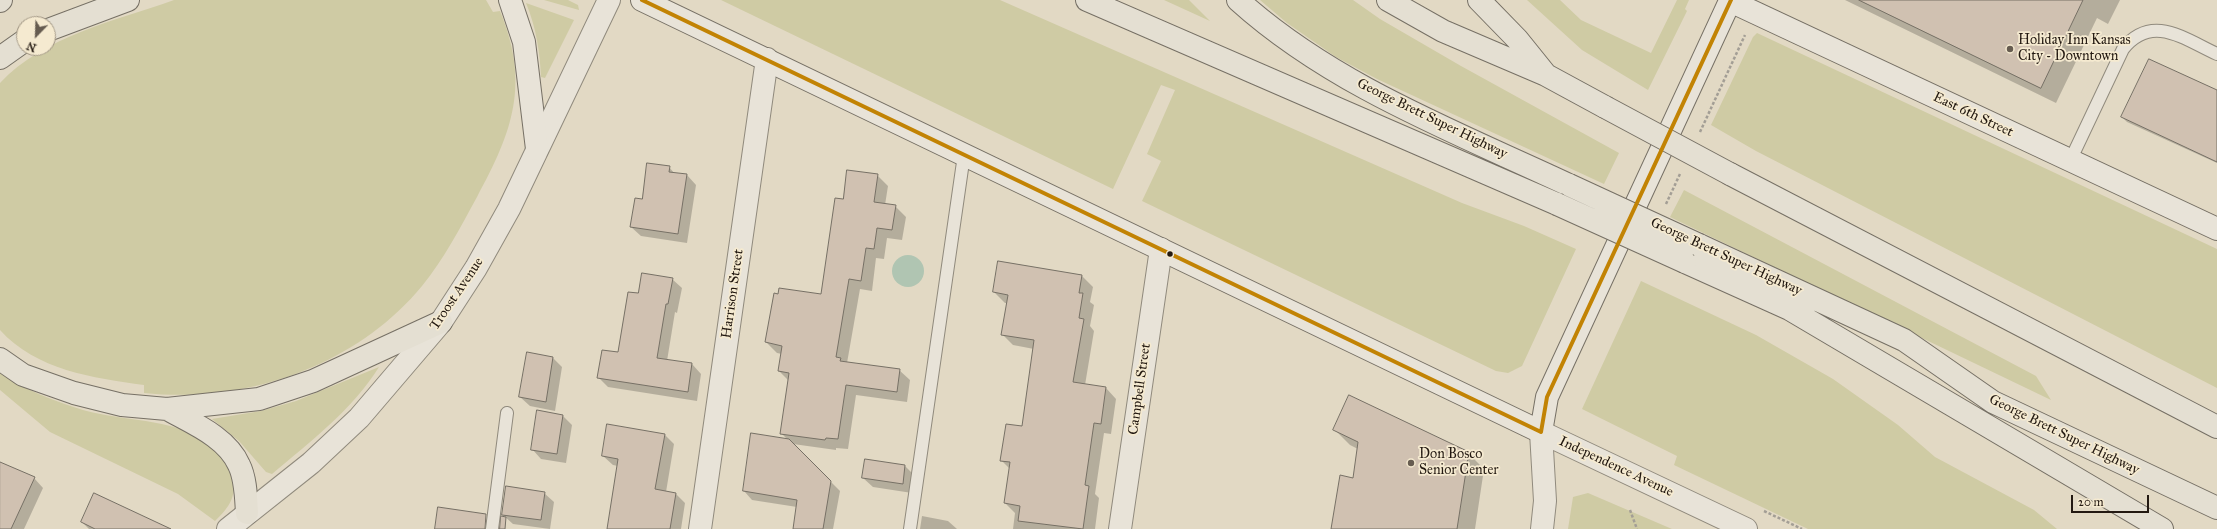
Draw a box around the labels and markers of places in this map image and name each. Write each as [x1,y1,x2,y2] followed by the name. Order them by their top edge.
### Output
[2018,33,2131,66] place label: Holiday Inn Kansas City - Downtown
[2005,44,2015,54] marker: Holiday Inn Kansas City - Downtown
[1165,249,1175,259] unlabelled marker
[1419,447,1499,480] place label: Don Bosco Senior Center
[1406,458,1416,468] marker: Don Bosco Senior Center

